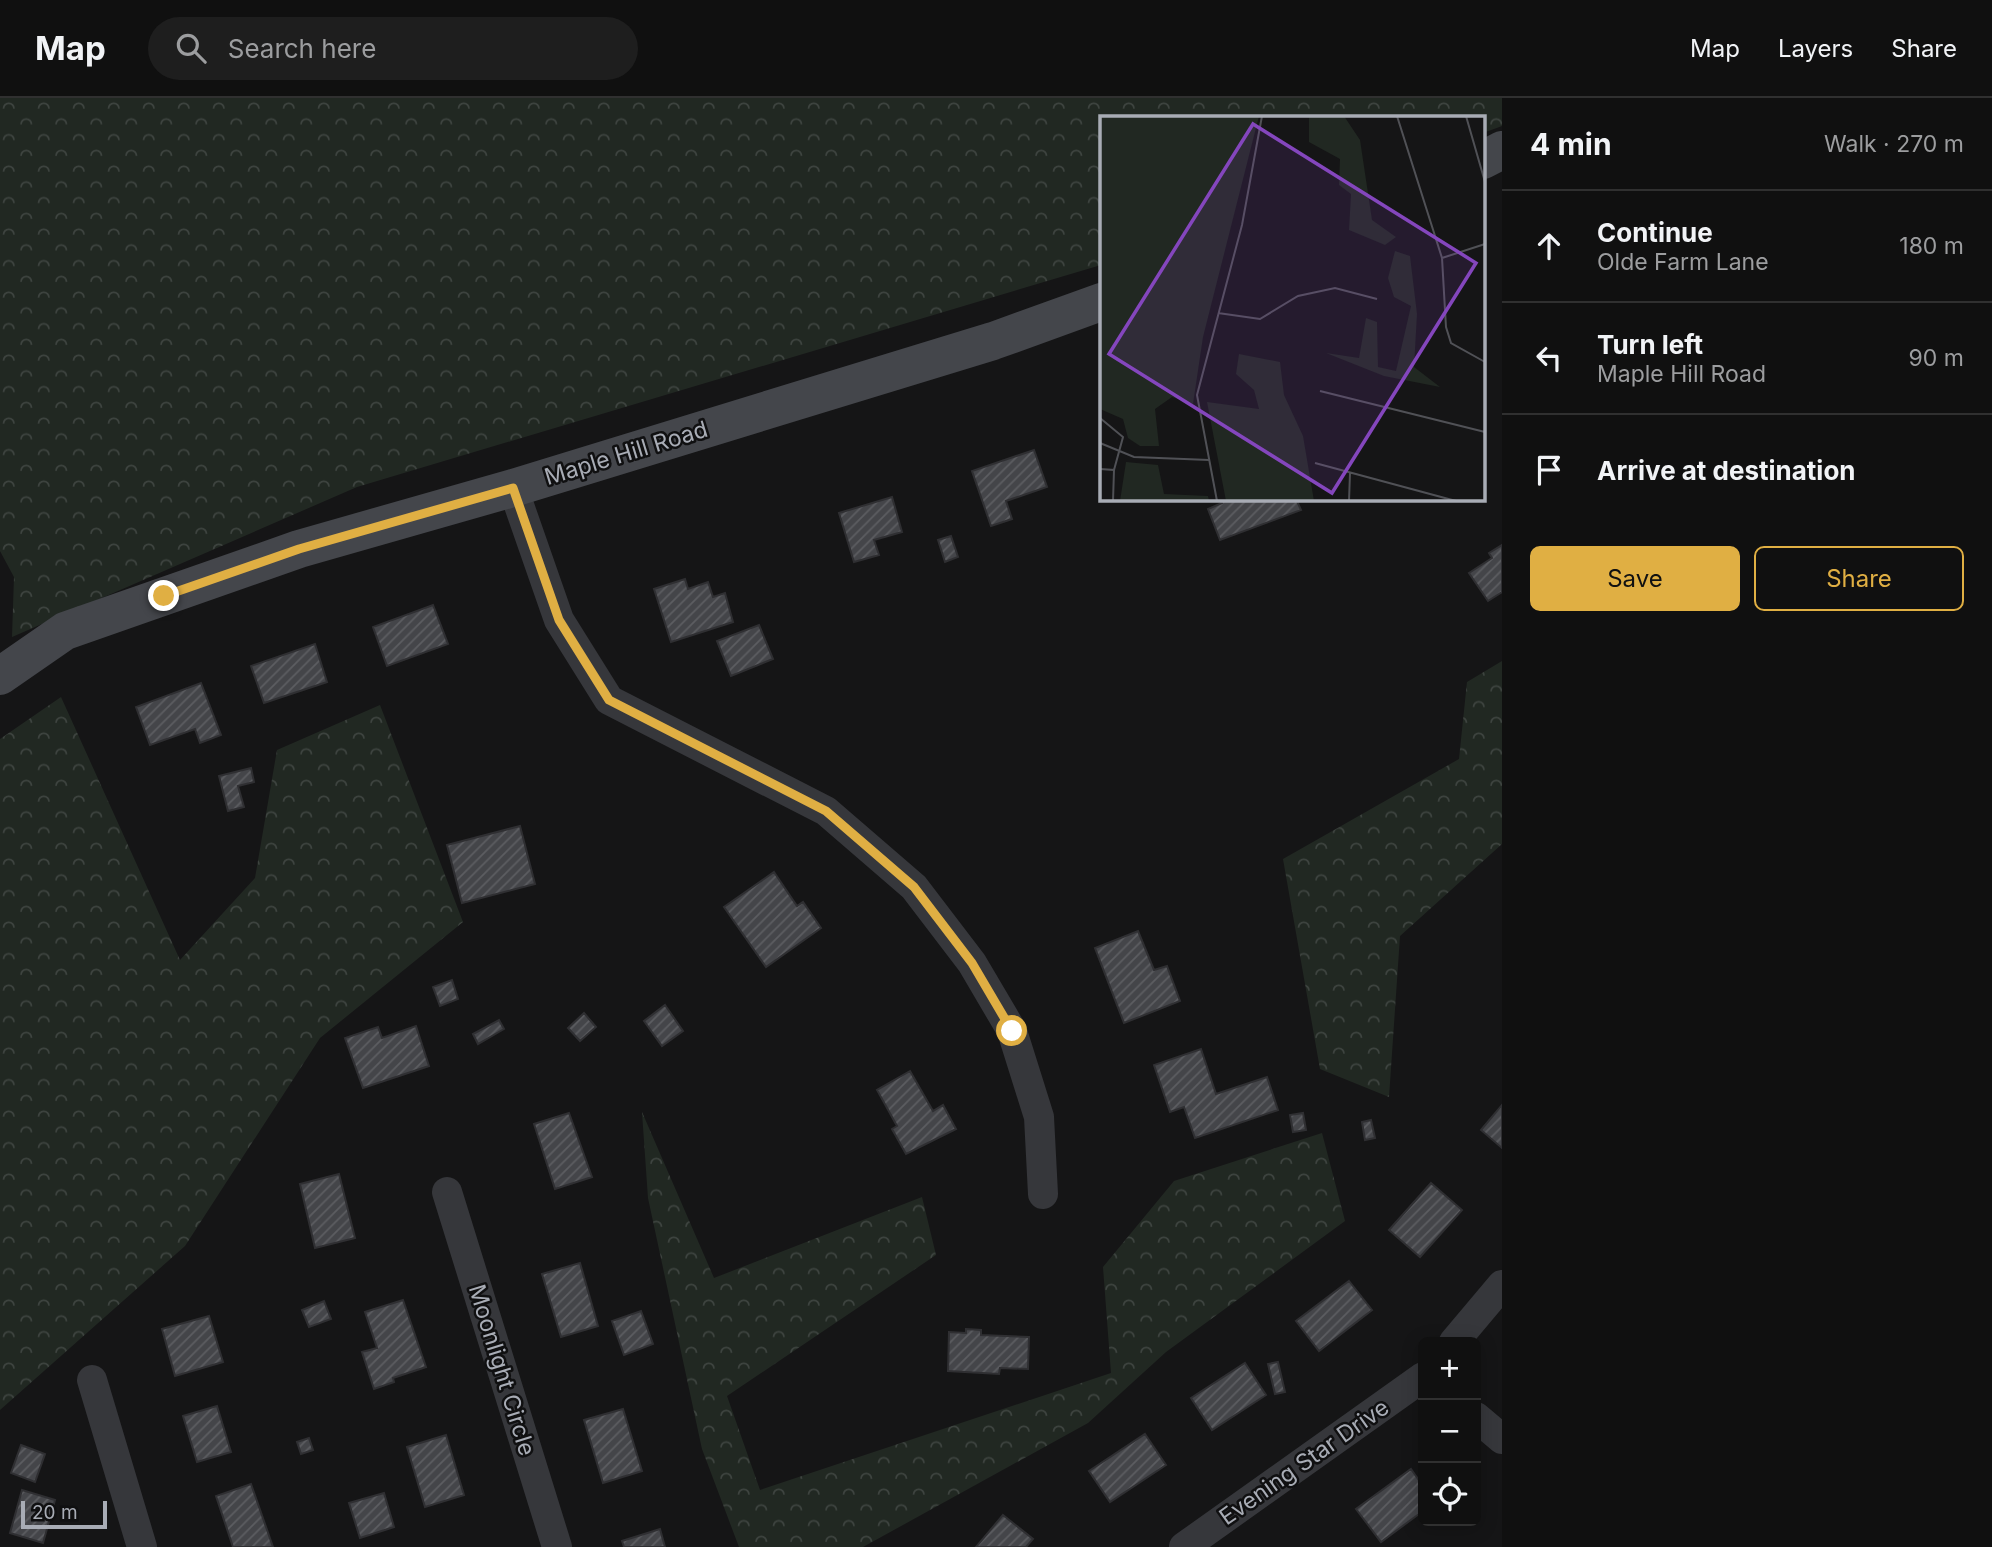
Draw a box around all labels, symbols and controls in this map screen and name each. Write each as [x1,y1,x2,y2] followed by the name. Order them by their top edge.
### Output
[148,17,638,80] search box
[35,28,106,68] text: Map
[172,29,210,67] icon: search
[228,33,376,64] text: Search here
[1690,34,1740,63] text: Map
[1778,34,1853,63] text: Layers
[1891,34,1957,63] text: Share
[1100,116,1484,500] inset map
[1530,126,1612,162] text: 4 min
[1824,130,1964,158] text: Walk · 270 m
[1597,217,1713,248] text: Continue
[1530,227,1568,265] icon: ahead
[1899,232,1964,260] text: 180 m
[1597,248,1769,276] text: Olde Farm Lane
[1597,329,1703,360] text: Turn left
[1530,339,1568,377] icon: left
[1909,344,1964,372] text: 90 m
[1597,360,1766,388] text: Maple Hill Road
[541,415,711,491] street label: Maple Hill Road
[1530,451,1568,489] icon: arrive
[1597,455,1856,486] text: Arrive at destination
[1530,546,1740,611] button: Save
[1754,546,1964,611] button: Share
[148,580,179,611] route end
[996,1015,1027,1046] route start
[463,1281,541,1459] street label: Moonlight Circle
[1418,1337,1481,1526] map controls
[1418,1337,1481,1400] button: +
[1214,1393,1394,1531] street label: Evening Star Drive
[1418,1400,1481,1463] button: −
[1418,1463,1481,1526] button: locate
[21,1498,107,1530] scale bar
[32,1501,78,1524] text: 20 m

